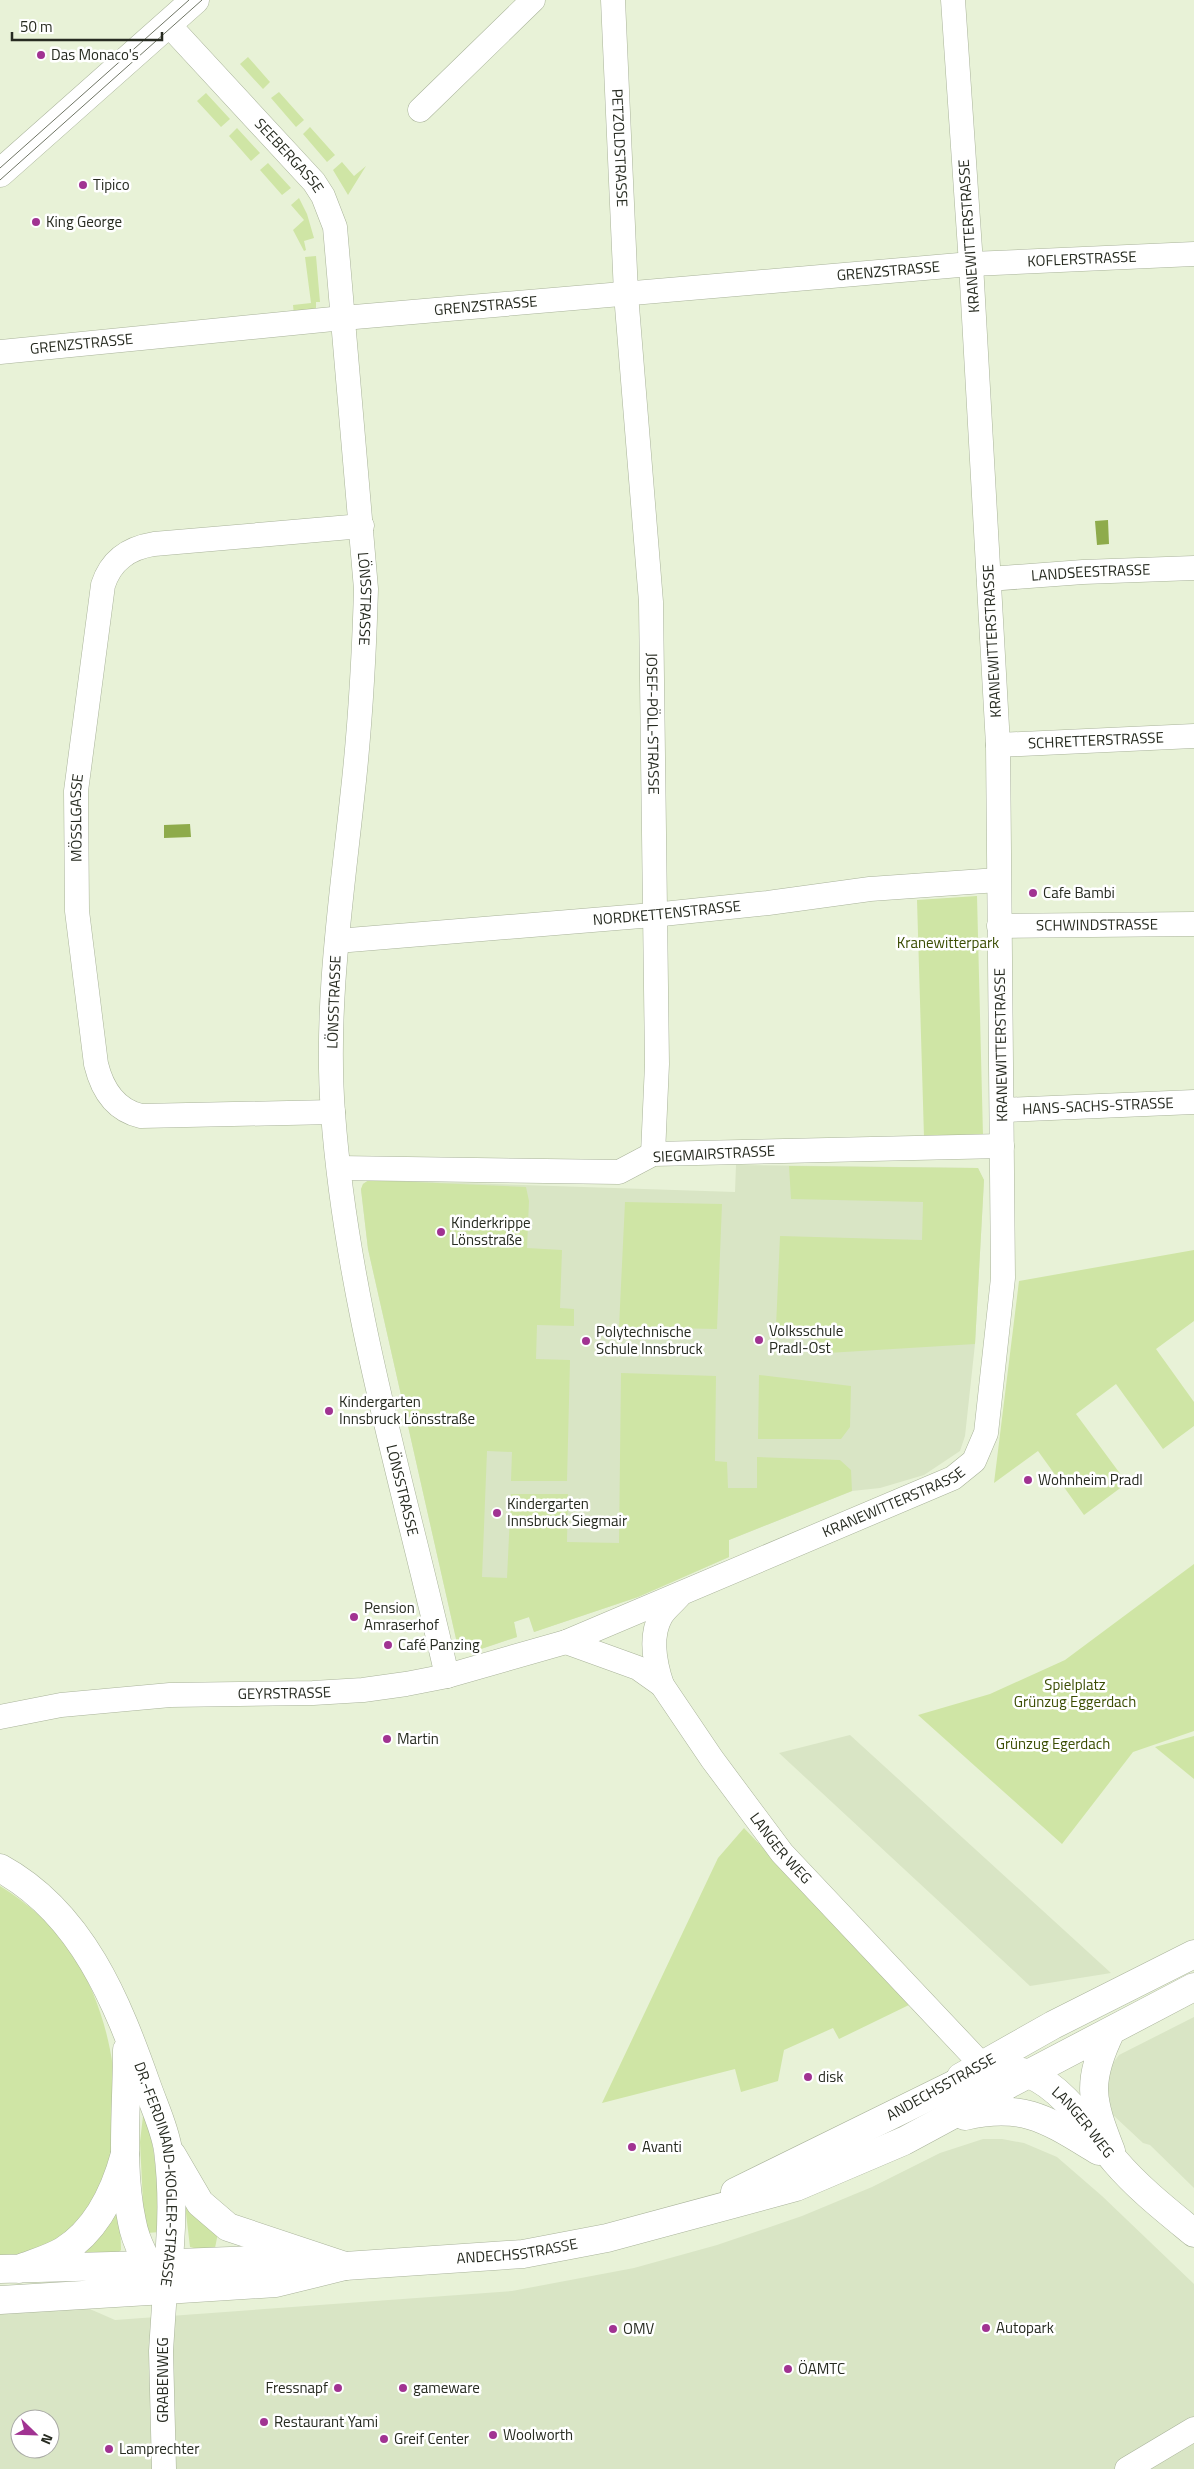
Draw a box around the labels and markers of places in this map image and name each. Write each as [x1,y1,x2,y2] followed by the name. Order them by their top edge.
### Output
[51,43,139,66] place label: Das Monaco's
[35,49,47,61] marker: Das Monaco's
[93,173,130,196] place label: Tipico
[77,179,89,191] marker: Tipico
[46,210,122,233] place label: King George
[30,216,42,228] marker: King George
[1043,881,1115,904] place label: Cafe Bambi
[1027,887,1039,899] marker: Cafe Bambi
[451,1211,531,1251] place label: Kinderkrippe Lönsstraße
[435,1226,447,1238] marker: Kinderkrippe Lönsstraße
[769,1319,843,1359] place label: Volksschule Pradl-Ost
[596,1320,703,1360] place label: Polytechnische Schule Innsbruck
[753,1334,765,1346] marker: Volksschule Pradl-Ost
[580,1335,592,1347] marker: Polytechnische Schule Innsbruck
[339,1390,475,1430] place label: Kindergarten Innsbruck Lönsstraße
[323,1405,335,1417] marker: Kindergarten Innsbruck Lönsstraße
[1038,1468,1143,1491] place label: Wohnheim Pradl
[1022,1474,1034,1486] marker: Wohnheim Pradl
[507,1492,627,1532] place label: Kindergarten Innsbruck Siegmair
[491,1507,503,1519] marker: Kindergarten Innsbruck Siegmair
[364,1596,439,1636] place label: Pension Amraserhof
[348,1611,360,1623] marker: Pension Amraserhof
[398,1633,480,1656] place label: Café Panzing
[382,1639,394,1651] marker: Café Panzing
[397,1727,439,1750] place label: Martin
[381,1733,393,1745] marker: Martin
[818,2065,843,2088] place label: disk
[802,2071,814,2083] marker: disk
[642,2135,682,2158] place label: Avanti
[626,2141,638,2153] marker: Avanti
[996,2316,1054,2339] place label: Autopark
[623,2317,655,2340] place label: OMV
[980,2322,992,2334] marker: Autopark
[607,2323,619,2335] marker: OMV
[798,2357,845,2380] place label: ÖAMTC
[782,2363,794,2375] marker: ÖAMTC
[265,2376,328,2399] place label: Fressnapf
[413,2376,480,2399] place label: gameware
[332,2382,344,2394] marker: Fressnapf
[397,2382,409,2394] marker: gameware
[274,2410,378,2433] place label: Restaurant Yami
[258,2416,270,2428] marker: Restaurant Yami
[503,2423,573,2446] place label: Woolworth
[394,2427,469,2450] place label: Greif Center
[487,2429,499,2441] marker: Woolworth
[378,2433,390,2445] marker: Greif Center
[119,2437,199,2460] place label: Lamprechter
[103,2443,115,2455] marker: Lamprechter

